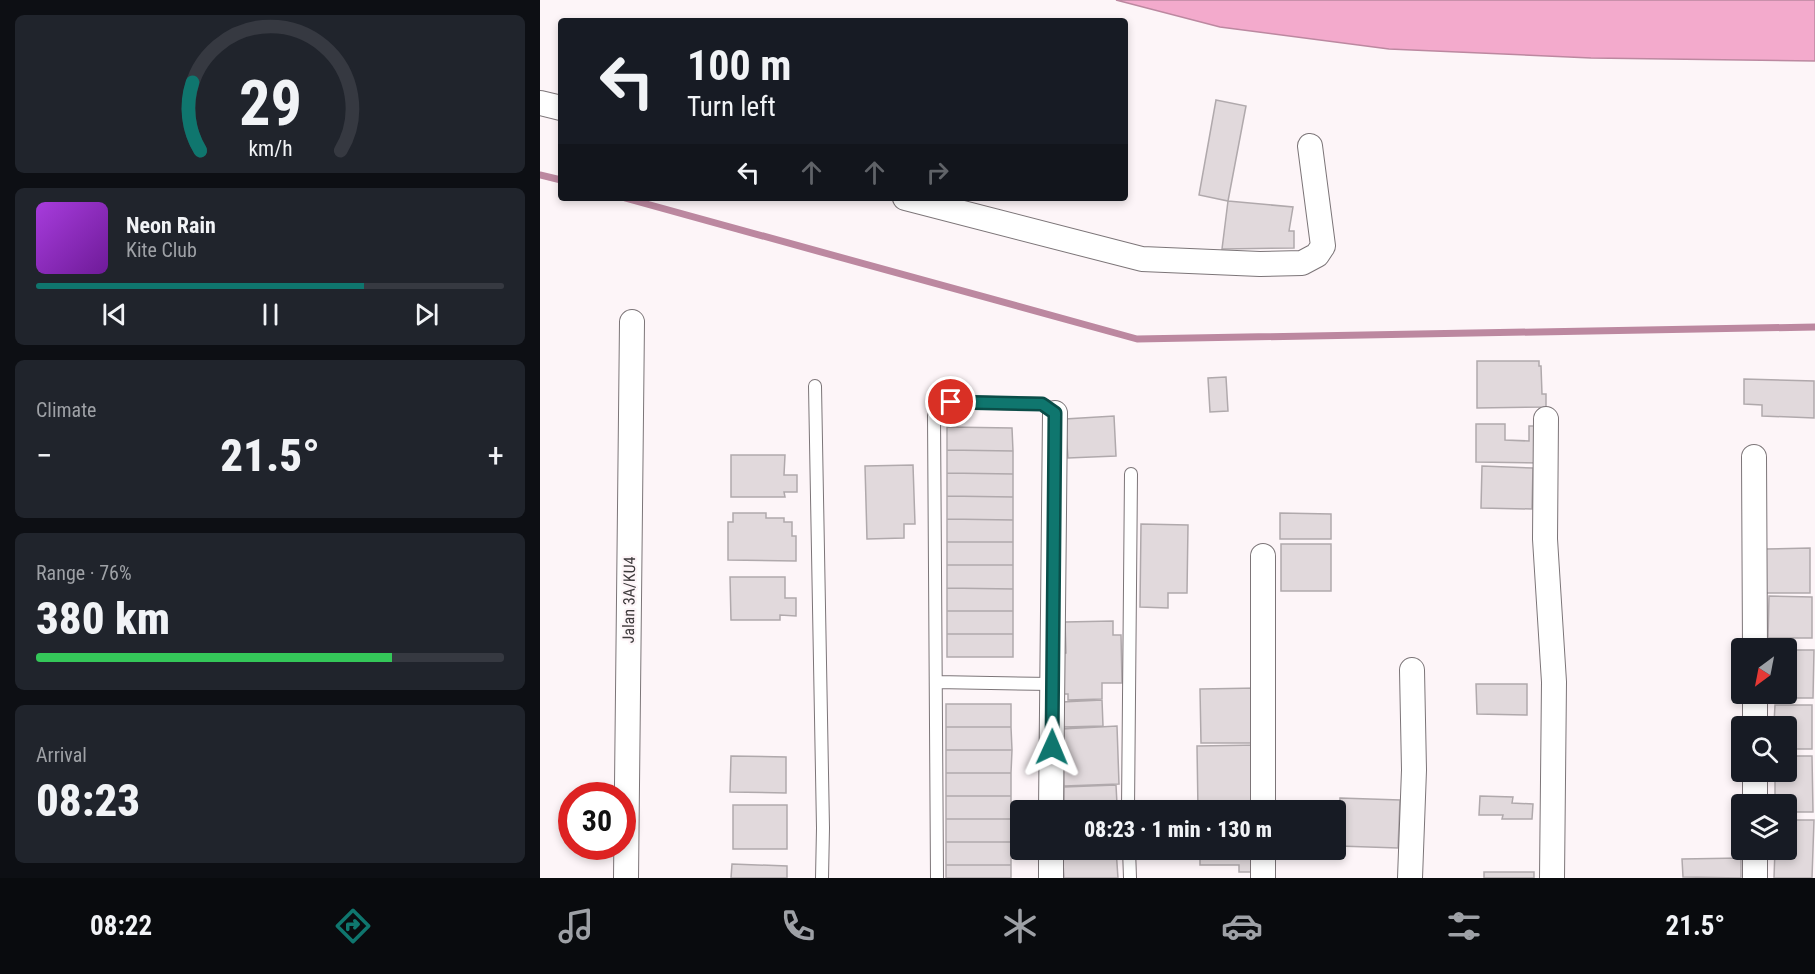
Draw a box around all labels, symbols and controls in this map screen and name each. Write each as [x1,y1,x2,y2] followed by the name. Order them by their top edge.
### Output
[687,41,792,90] text: 100 m
[588,42,666,120] icon: left
[238,67,302,140] text: 29
[687,91,776,123] text: Turn left
[248,136,292,161] text: km/h
[732,156,765,189] icon: left
[795,156,828,189] icon: ahead
[858,156,891,189] icon: ahead
[921,156,954,189] icon: right
[126,213,216,238] text: Neon Rain
[126,238,197,262] text: Kite Club
[98,298,131,331] icon: previous
[254,298,287,331] icon: pause
[410,298,443,331] icon: next
[925,376,976,427] pin
[934,385,967,418] icon: arrive
[36,398,96,422] text: Climate
[220,429,320,482] text: 21.5°
[36,436,53,475] text: −
[488,436,504,475] text: +
[619,556,639,644] street label: Jalan 3A/KU4
[36,561,132,585] text: Range · 76%
[36,592,170,645] text: 380 km
[1731,638,1797,704] north arrow
[1731,638,1797,860] map controls
[1020,715,1084,779] position arrow
[1731,716,1797,782] button: search
[36,743,87,767] text: Arrival
[36,774,140,827] text: 08:23
[558,782,636,860] speed limit sign: 30
[1731,794,1797,860] button: layers
[1084,817,1272,842] text: 08:23 · 1 min · 130 m
[332,905,374,947] icon: directions
[555,905,597,947] icon: music
[777,905,819,947] icon: phone
[999,905,1041,947] icon: climate
[1221,905,1263,947] icon: car
[1443,905,1485,947] icon: filters
[90,910,152,942] text: 08:22
[1666,910,1725,942] text: 21.5°

